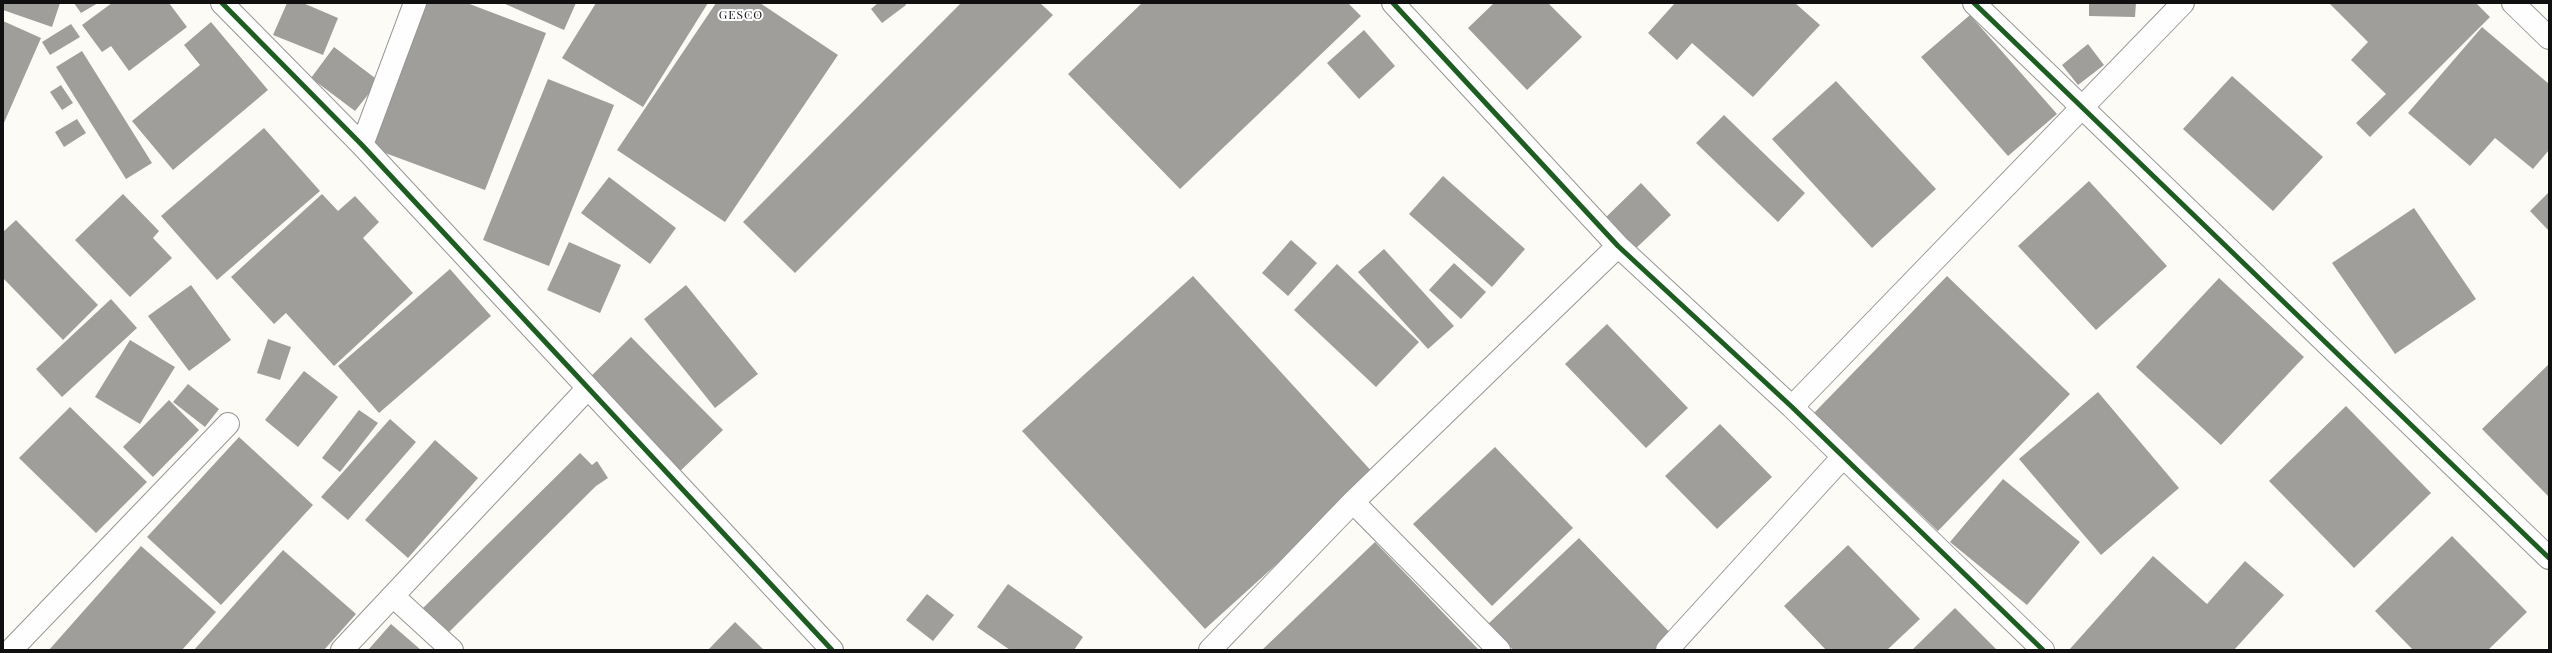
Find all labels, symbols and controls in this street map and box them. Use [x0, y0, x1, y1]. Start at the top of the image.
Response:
district label: GESCO [719, 8, 763, 22]

